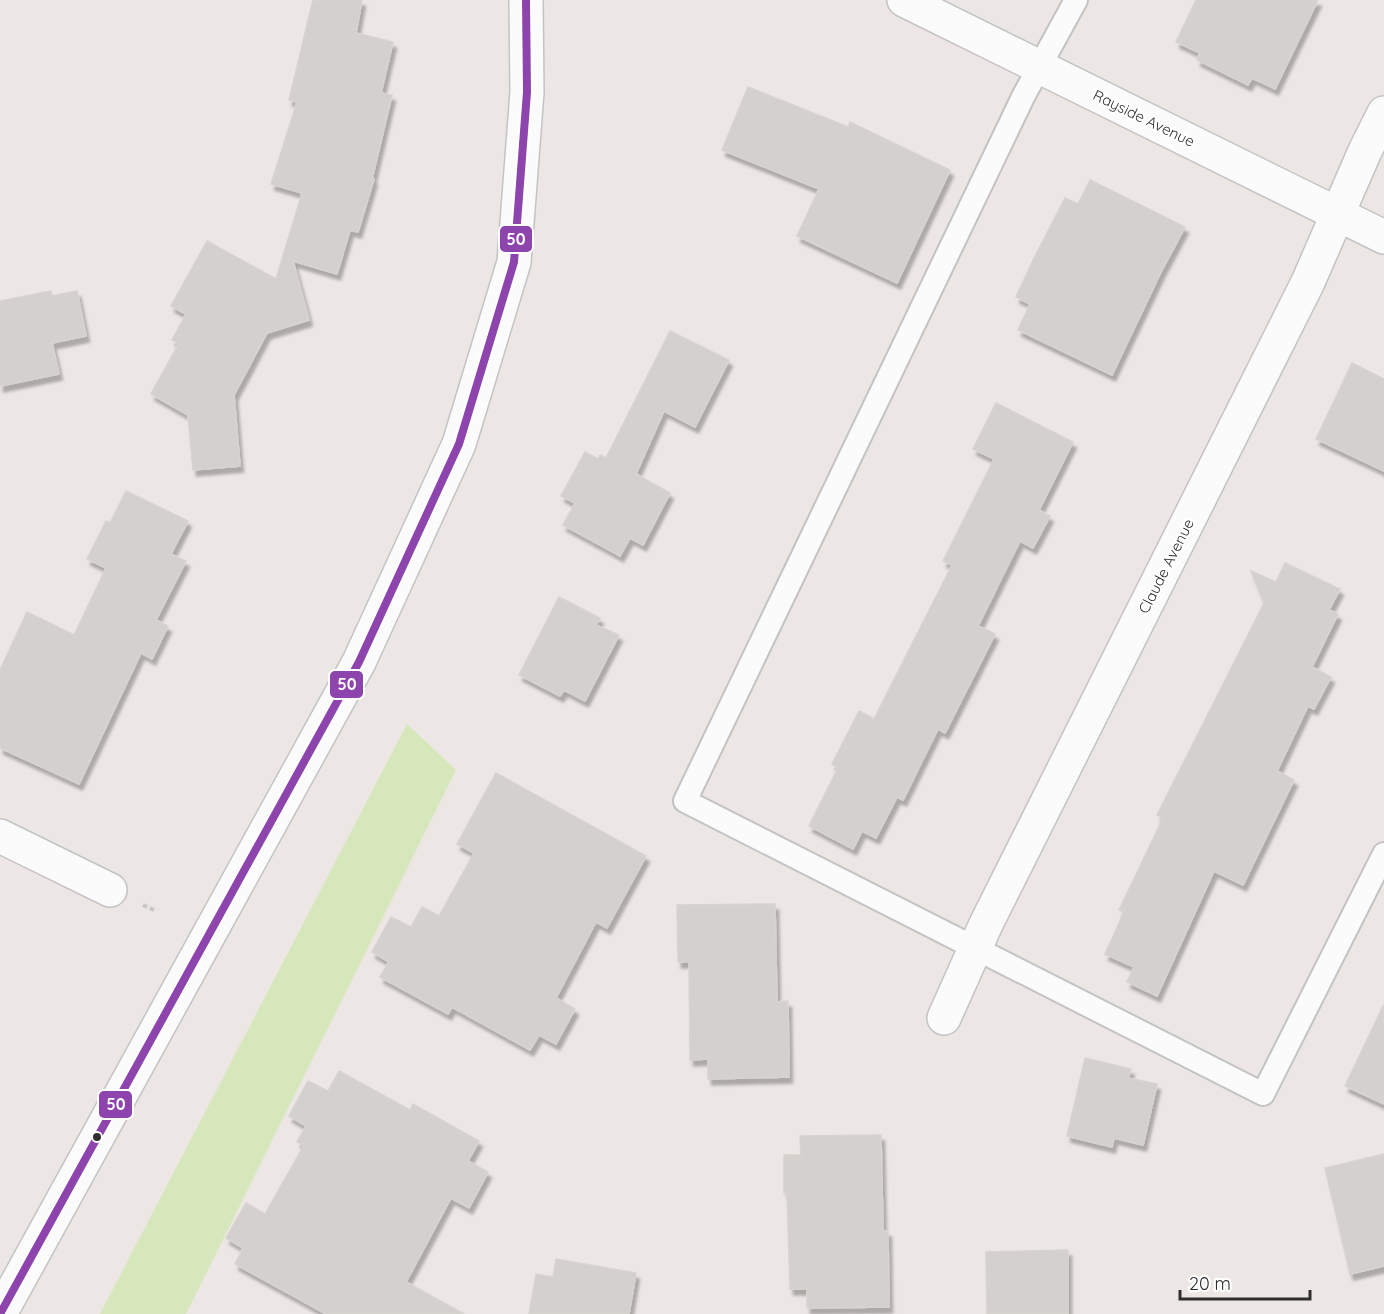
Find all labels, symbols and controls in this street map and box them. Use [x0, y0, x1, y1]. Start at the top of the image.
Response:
street label: Rayside Avenue [1090, 85, 1198, 151]
line badge: 50 [499, 225, 533, 253]
text: 50 [506, 229, 526, 249]
street label: Claude Avenue [1134, 515, 1198, 617]
line badge: 50 [329, 670, 364, 699]
text: 50 [337, 674, 357, 694]
line badge: 50 [98, 1090, 133, 1119]
text: 50 [106, 1094, 126, 1114]
unlabelled marker [91, 1131, 103, 1143]
scale bar [1180, 1263, 1310, 1301]
text: 20 m [1189, 1272, 1231, 1295]

